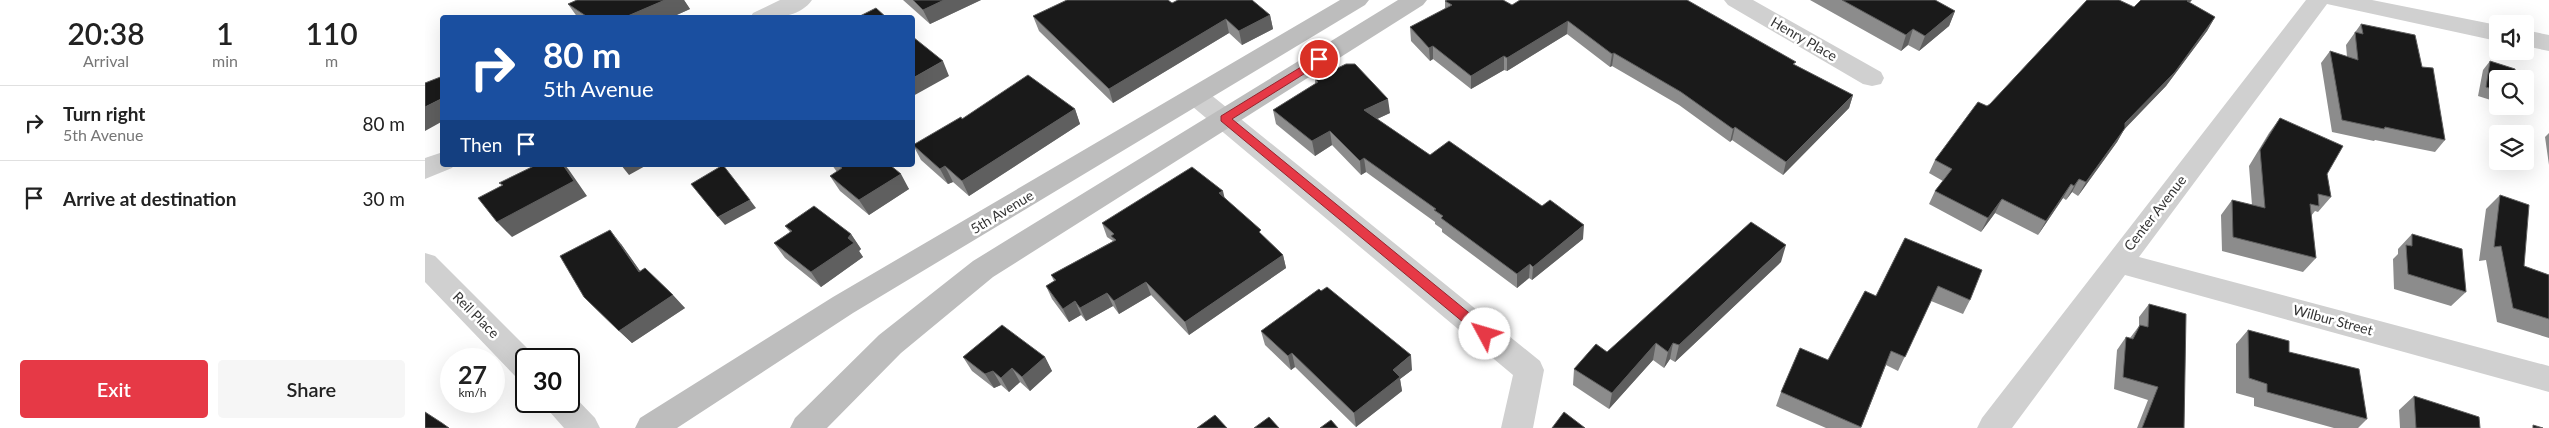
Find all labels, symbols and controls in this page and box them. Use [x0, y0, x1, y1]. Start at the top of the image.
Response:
street label: Henry Place [1768, 13, 1840, 64]
text: 20:38 [67, 15, 145, 51]
text: 1 [216, 15, 234, 51]
text: 110 [305, 15, 358, 51]
map controls [2489, 15, 2534, 170]
button: sound [2489, 15, 2534, 60]
text: 80 m [543, 33, 621, 75]
icon: right [460, 35, 525, 100]
pin [1298, 38, 1340, 80]
icon: arrive [1305, 45, 1333, 73]
text: Arrival [83, 51, 129, 70]
text: min [212, 51, 238, 70]
text: m [325, 51, 338, 70]
button: search [2489, 70, 2534, 115]
text: 5th Avenue [543, 75, 654, 102]
text: Turn right [63, 102, 145, 125]
icon: right [20, 109, 48, 137]
text: 80 m [362, 112, 405, 135]
text: 5th Avenue [63, 125, 143, 144]
button: layers [2489, 125, 2534, 170]
icon: arrive [512, 130, 540, 158]
text: Then [460, 133, 502, 156]
street label: Center Avenue [2120, 172, 2189, 254]
icon: arrive [20, 184, 48, 212]
street label: 5th Avenue [967, 186, 1036, 237]
text: Arrive at destination [63, 187, 236, 210]
text: 30 m [362, 187, 405, 210]
street label: Reil Place [450, 288, 503, 341]
street label: Wilbur Street [2291, 301, 2375, 338]
position arrow [1458, 307, 1510, 359]
speed limit sign: 30 [515, 348, 580, 413]
text: 27 [458, 359, 487, 389]
button: Exit [20, 360, 208, 418]
button: Share [218, 360, 405, 418]
text: km/h [458, 385, 487, 400]

